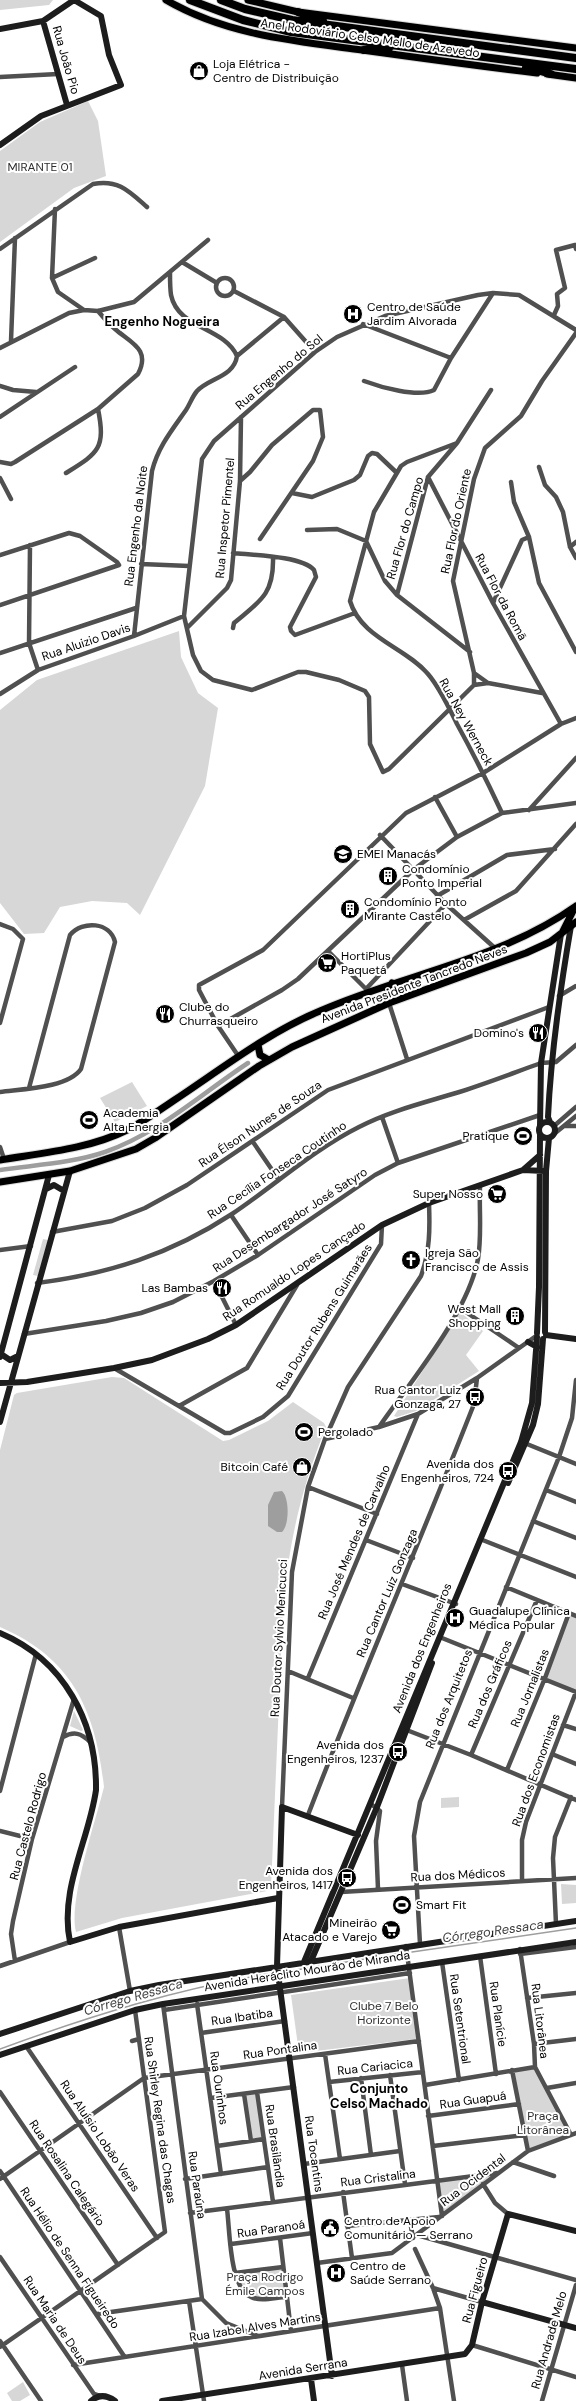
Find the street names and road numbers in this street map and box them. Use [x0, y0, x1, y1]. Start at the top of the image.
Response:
street label: Anel Rodoviário Celso Mello de Azevedo [259, 15, 481, 61]
street label: Rua João Pio [49, 24, 83, 96]
street label: Rua Engenho do Sol [232, 331, 326, 413]
street label: Rua Inspetor Pimentel [212, 457, 238, 579]
street label: Rua Engenho da Noite [121, 464, 151, 587]
street label: Rua Flor do Oriente [437, 467, 475, 575]
street label: Rua Flor do Campo [383, 475, 427, 581]
street label: Rua Flor da Romã [471, 551, 531, 643]
street label: Rua Aluizio Davis [40, 619, 132, 665]
street label: Rua Ney Werneck [435, 676, 497, 768]
street label: Avenida Presidente Tancredo Neves [318, 941, 510, 1027]
street label: Rua Élson Nunes de Souza [195, 1077, 325, 1171]
street label: Rua Cecília Fonseca Coutinho [204, 1117, 350, 1223]
street label: Rua Desembargador José Satyro [210, 1164, 370, 1276]
street label: Rua Romualdo Lopes Cançado [219, 1217, 369, 1325]
street label: Rua Doutor Rubens Guimarães [272, 1241, 376, 1393]
street label: Rua José Mendes de Carvalho [314, 1462, 394, 1622]
street label: Rua Cantor Luiz Gonzaga [353, 1526, 421, 1660]
street label: Rua Doutor Sylvio Menicucci [267, 1559, 291, 1717]
street label: Avenida dos Engenheiros [389, 1581, 455, 1715]
street label: Rua dos Gráficos [464, 1637, 516, 1731]
street label: Rua Jornalistas [507, 1646, 553, 1730]
street label: Rua dos Arquitetos [422, 1647, 476, 1751]
street label: Rua dos Economistas [508, 1711, 564, 1829]
street label: Rua Castelo Rodrigo [6, 1770, 50, 1882]
street label: Rua dos Médicos [410, 1865, 506, 1885]
street label: Avenida Heráclito Mourão de Miranda [203, 1947, 411, 1995]
street label: Rua Setentrional [446, 1973, 474, 2065]
street label: Rua Planície [485, 1980, 511, 2048]
street label: Rua Litorânea [527, 1982, 553, 2060]
street label: Rua Ibatiba [210, 2005, 274, 2029]
street label: Rua Shirley Regina das Chagas [140, 2036, 180, 2204]
street label: Rua Pontalina [242, 2037, 318, 2063]
street label: Rua Ourinhos [206, 2050, 232, 2126]
street label: Rua Cariacica [336, 2055, 414, 2079]
street label: Rua Aluísio Lobão Veras [57, 2077, 143, 2195]
street label: Rua Guapuá [439, 2087, 507, 2113]
street label: Rua Brasilândia [261, 2103, 289, 2189]
street label: Rua Tocantins [301, 2115, 327, 2193]
street label: Rua Rosalina Calegário [26, 2117, 108, 2229]
street label: Rua Paraúna [184, 2150, 210, 2220]
street label: Rua Ocidental [437, 2150, 509, 2210]
street label: Rua Cristalina [339, 2165, 417, 2191]
street label: Rua Hélio de Senna Figueiredo [17, 2184, 123, 2332]
street label: Rua Paranoá [236, 2216, 306, 2242]
street label: Rua Figueiro [459, 2255, 491, 2325]
street label: Rua Maria de Deus [20, 2273, 90, 2367]
street label: Rua Andrade Melo [527, 2289, 571, 2391]
street label: Rua Izabel Alves Martins [188, 2309, 322, 2345]
street label: Avenida Serrana [257, 2354, 349, 2384]

